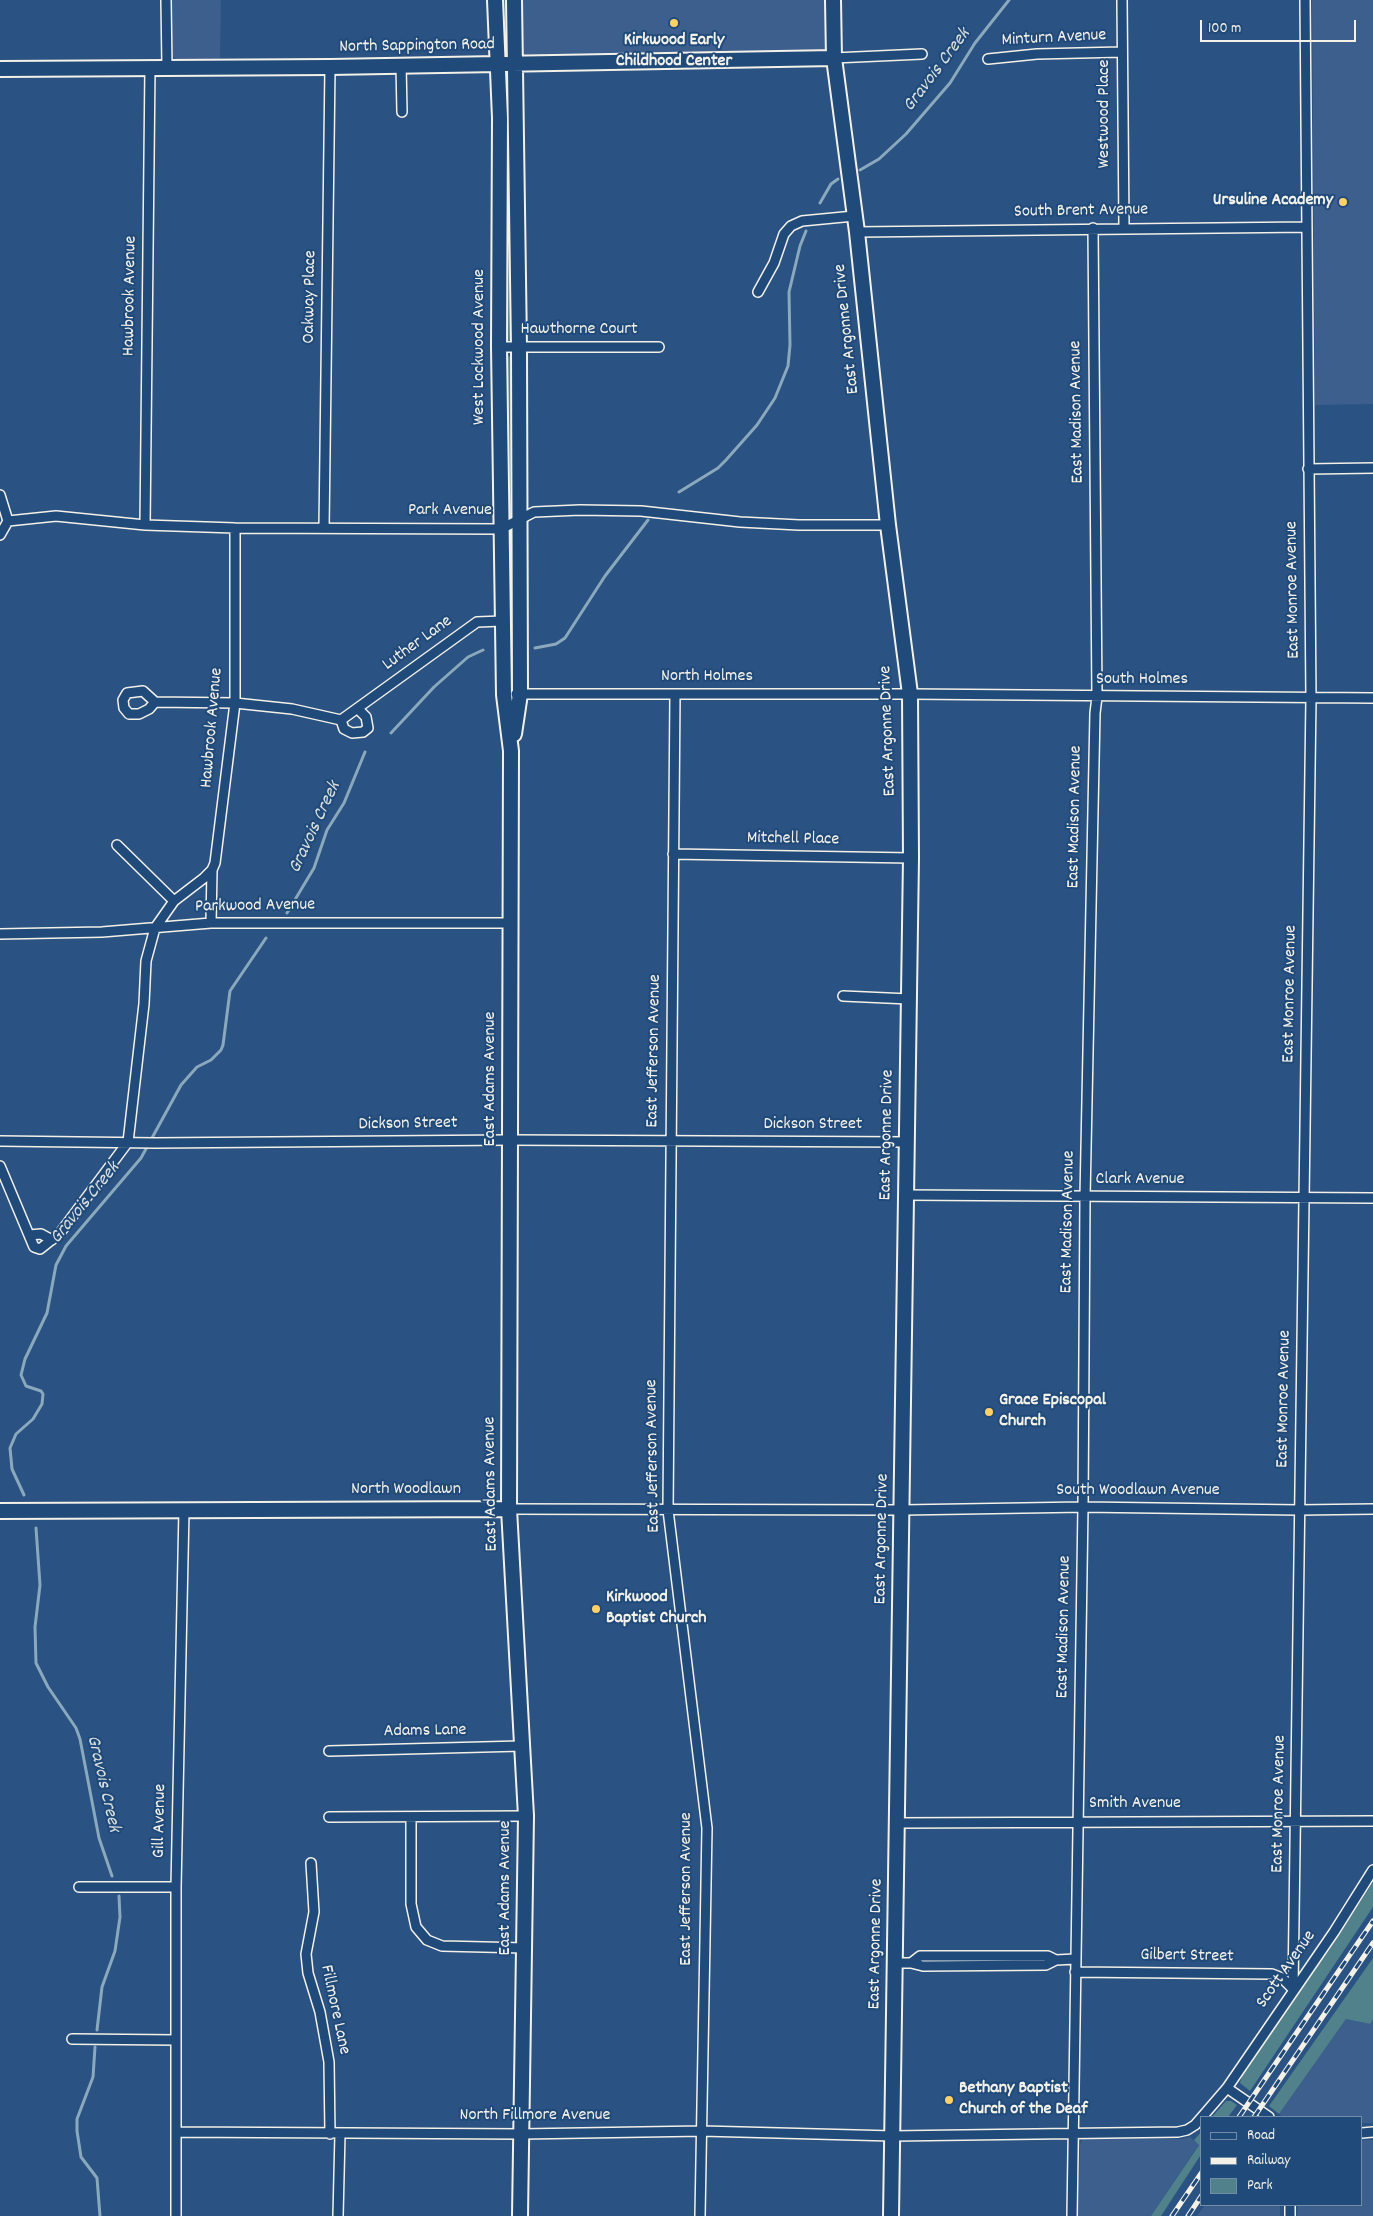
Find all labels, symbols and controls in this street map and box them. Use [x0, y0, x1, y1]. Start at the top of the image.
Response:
scale bar [1203, 10, 1359, 42]
marker: Kirkwood Early Childhood Center [668, 17, 680, 29]
text: 100 m [1208, 18, 1241, 40]
water label: Gravois Creek [899, 25, 977, 117]
street label: Minturn Avenue [1001, 25, 1107, 53]
place label: Kirkwood Early Childhood Center [616, 31, 732, 74]
street label: North Sappington Road [339, 35, 495, 59]
street label: Westwood Place [1095, 60, 1117, 168]
place label: Ursuline Academy [1213, 191, 1333, 213]
marker: Ursuline Academy [1337, 196, 1349, 208]
street label: South Brent Avenue [1014, 200, 1148, 224]
street label: Hawbrook Avenue [119, 236, 143, 356]
street label: Oakway Place [299, 250, 323, 344]
street label: East Argonne Drive [830, 263, 866, 395]
street label: West Lockwood Avenue [470, 269, 492, 425]
street label: Hawthorne Court [520, 320, 638, 342]
street label: East Madison Avenue [1066, 340, 1090, 484]
street label: Park Avenue [408, 501, 492, 523]
street label: East Monroe Avenue [1282, 521, 1306, 659]
street label: Luther Lane [379, 612, 457, 676]
street label: East Argonne Drive [876, 665, 902, 797]
street label: Hawbrook Avenue [197, 667, 229, 789]
street label: North Holmes [661, 667, 753, 689]
street label: South Holmes [1096, 670, 1188, 692]
street label: East Madison Avenue [1064, 745, 1088, 889]
water label: Gravois Creek [285, 778, 347, 878]
street label: Mitchell Place [747, 828, 839, 852]
street label: Parkwood Avenue [195, 895, 315, 919]
street label: East Monroe Avenue [1279, 925, 1303, 1063]
street label: East Jefferson Avenue [643, 974, 667, 1128]
street label: East Adams Avenue [481, 1012, 503, 1146]
street label: East Argonne Drive [876, 1069, 900, 1201]
street label: Dickson Street [358, 1113, 458, 1137]
street label: Dickson Street [764, 1115, 862, 1137]
street label: East Madison Avenue [1057, 1150, 1081, 1294]
water label: Gravois Creek [46, 1158, 126, 1250]
street label: Clark Avenue [1095, 1170, 1185, 1192]
street label: East Monroe Avenue [1273, 1330, 1297, 1468]
street label: East Jefferson Avenue [642, 1379, 666, 1533]
place label: Grace Episcopal Church [999, 1391, 1106, 1434]
marker: Grace Episcopal Church [983, 1406, 995, 1418]
street label: East Adams Avenue [480, 1416, 504, 1552]
street label: East Argonne Drive [871, 1473, 895, 1605]
street label: North Woodlawn [351, 1480, 461, 1502]
street label: South Woodlawn Avenue [1056, 1481, 1220, 1503]
street label: East Madison Avenue [1053, 1555, 1077, 1699]
place label: Kirkwood Baptist Church [606, 1588, 707, 1630]
marker: Kirkwood Baptist Church [590, 1603, 602, 1615]
street label: Adams Lane [383, 1720, 467, 1744]
water label: Gravois Creek [80, 1733, 124, 1835]
street label: East Monroe Avenue [1268, 1735, 1292, 1873]
street label: Gill Avenue [150, 1784, 172, 1858]
street label: Smith Avenue [1089, 1794, 1181, 1816]
street label: East Jefferson Avenue [677, 1812, 699, 1966]
street label: East Adams Avenue [496, 1821, 518, 1955]
street label: East Argonne Drive [865, 1878, 889, 2010]
street label: Scott Avenue [1252, 1927, 1322, 2013]
street label: Gilbert Street [1140, 1945, 1234, 1969]
street label: Fillmore Lane [314, 1963, 354, 2057]
place label: Bethany Baptist Church of the Deaf [959, 2079, 1088, 2122]
marker: Bethany Baptist Church of the Deaf [943, 2094, 955, 2106]
street label: North Fillmore Avenue [460, 2106, 610, 2128]
legend [1200, 2116, 1363, 2206]
text: Road [1247, 2125, 1275, 2147]
text: Railway [1247, 2150, 1290, 2172]
text: Park [1247, 2175, 1273, 2197]

